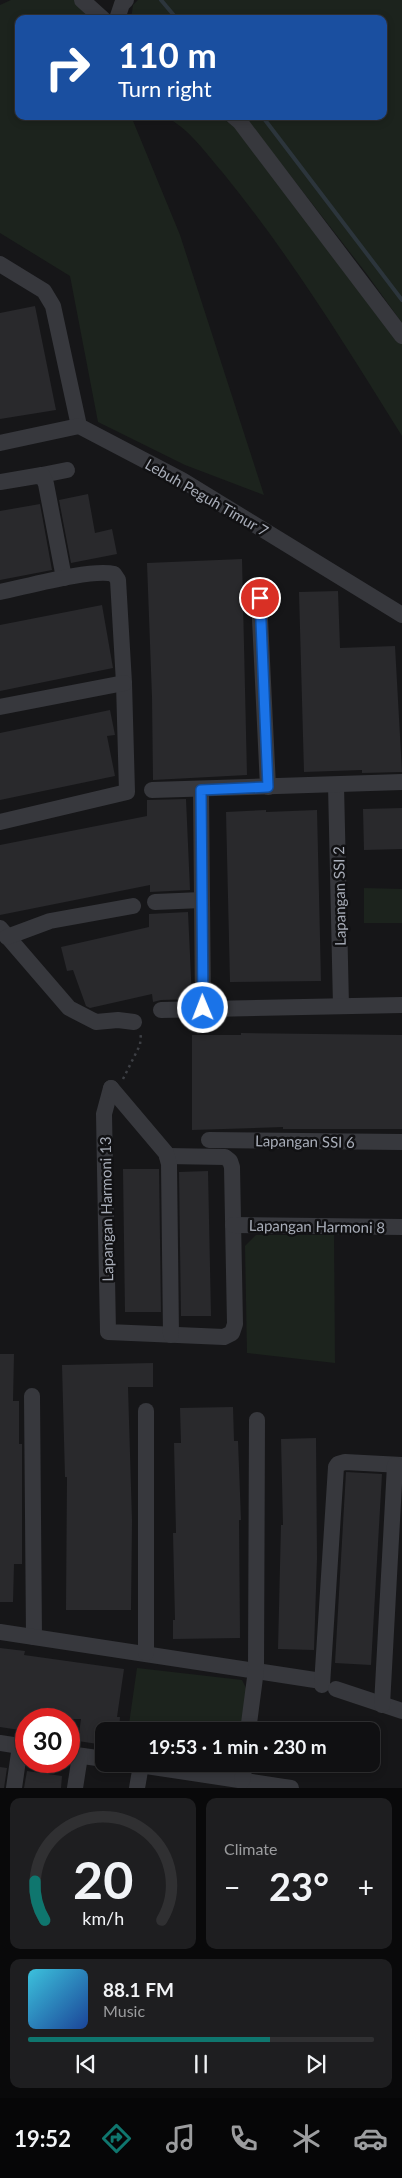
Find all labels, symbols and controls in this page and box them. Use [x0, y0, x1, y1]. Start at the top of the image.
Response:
text: 110 m [118, 33, 217, 75]
icon: right [35, 35, 100, 100]
text: Turn right [118, 75, 212, 102]
street label: Lebuh Peguh Timur 7 [142, 454, 272, 540]
pin [239, 577, 281, 619]
icon: arrive [246, 584, 274, 612]
street label: Lapangan SSI 2 [329, 846, 349, 946]
position arrow [176, 981, 228, 1033]
street label: Lapangan SSI 6 [255, 1131, 355, 1151]
street label: Lapangan Harmoni 13 [96, 1136, 116, 1282]
street label: Lapangan Harmoni 8 [249, 1216, 385, 1236]
speed limit sign: 30 [15, 1708, 80, 1773]
text: 19:53 · 1 min · 230 m [148, 1735, 327, 1758]
text: Climate [224, 1839, 277, 1858]
text: 20 [73, 1848, 133, 1910]
text: 23° [269, 1863, 329, 1909]
text: − [224, 1870, 240, 1904]
text: + [358, 1870, 374, 1904]
text: km/h [82, 1907, 124, 1929]
text: 88.1 FM [103, 1978, 174, 2001]
text: Music [103, 2001, 145, 2020]
icon: previous [72, 2050, 100, 2078]
icon: pause [187, 2050, 215, 2078]
icon: next [302, 2050, 330, 2078]
icon: directions [99, 2121, 134, 2156]
icon: music [163, 2121, 198, 2156]
icon: phone [226, 2121, 261, 2156]
icon: climate [289, 2121, 324, 2156]
icon: car [353, 2121, 388, 2156]
text: 19:52 [14, 2125, 71, 2152]

